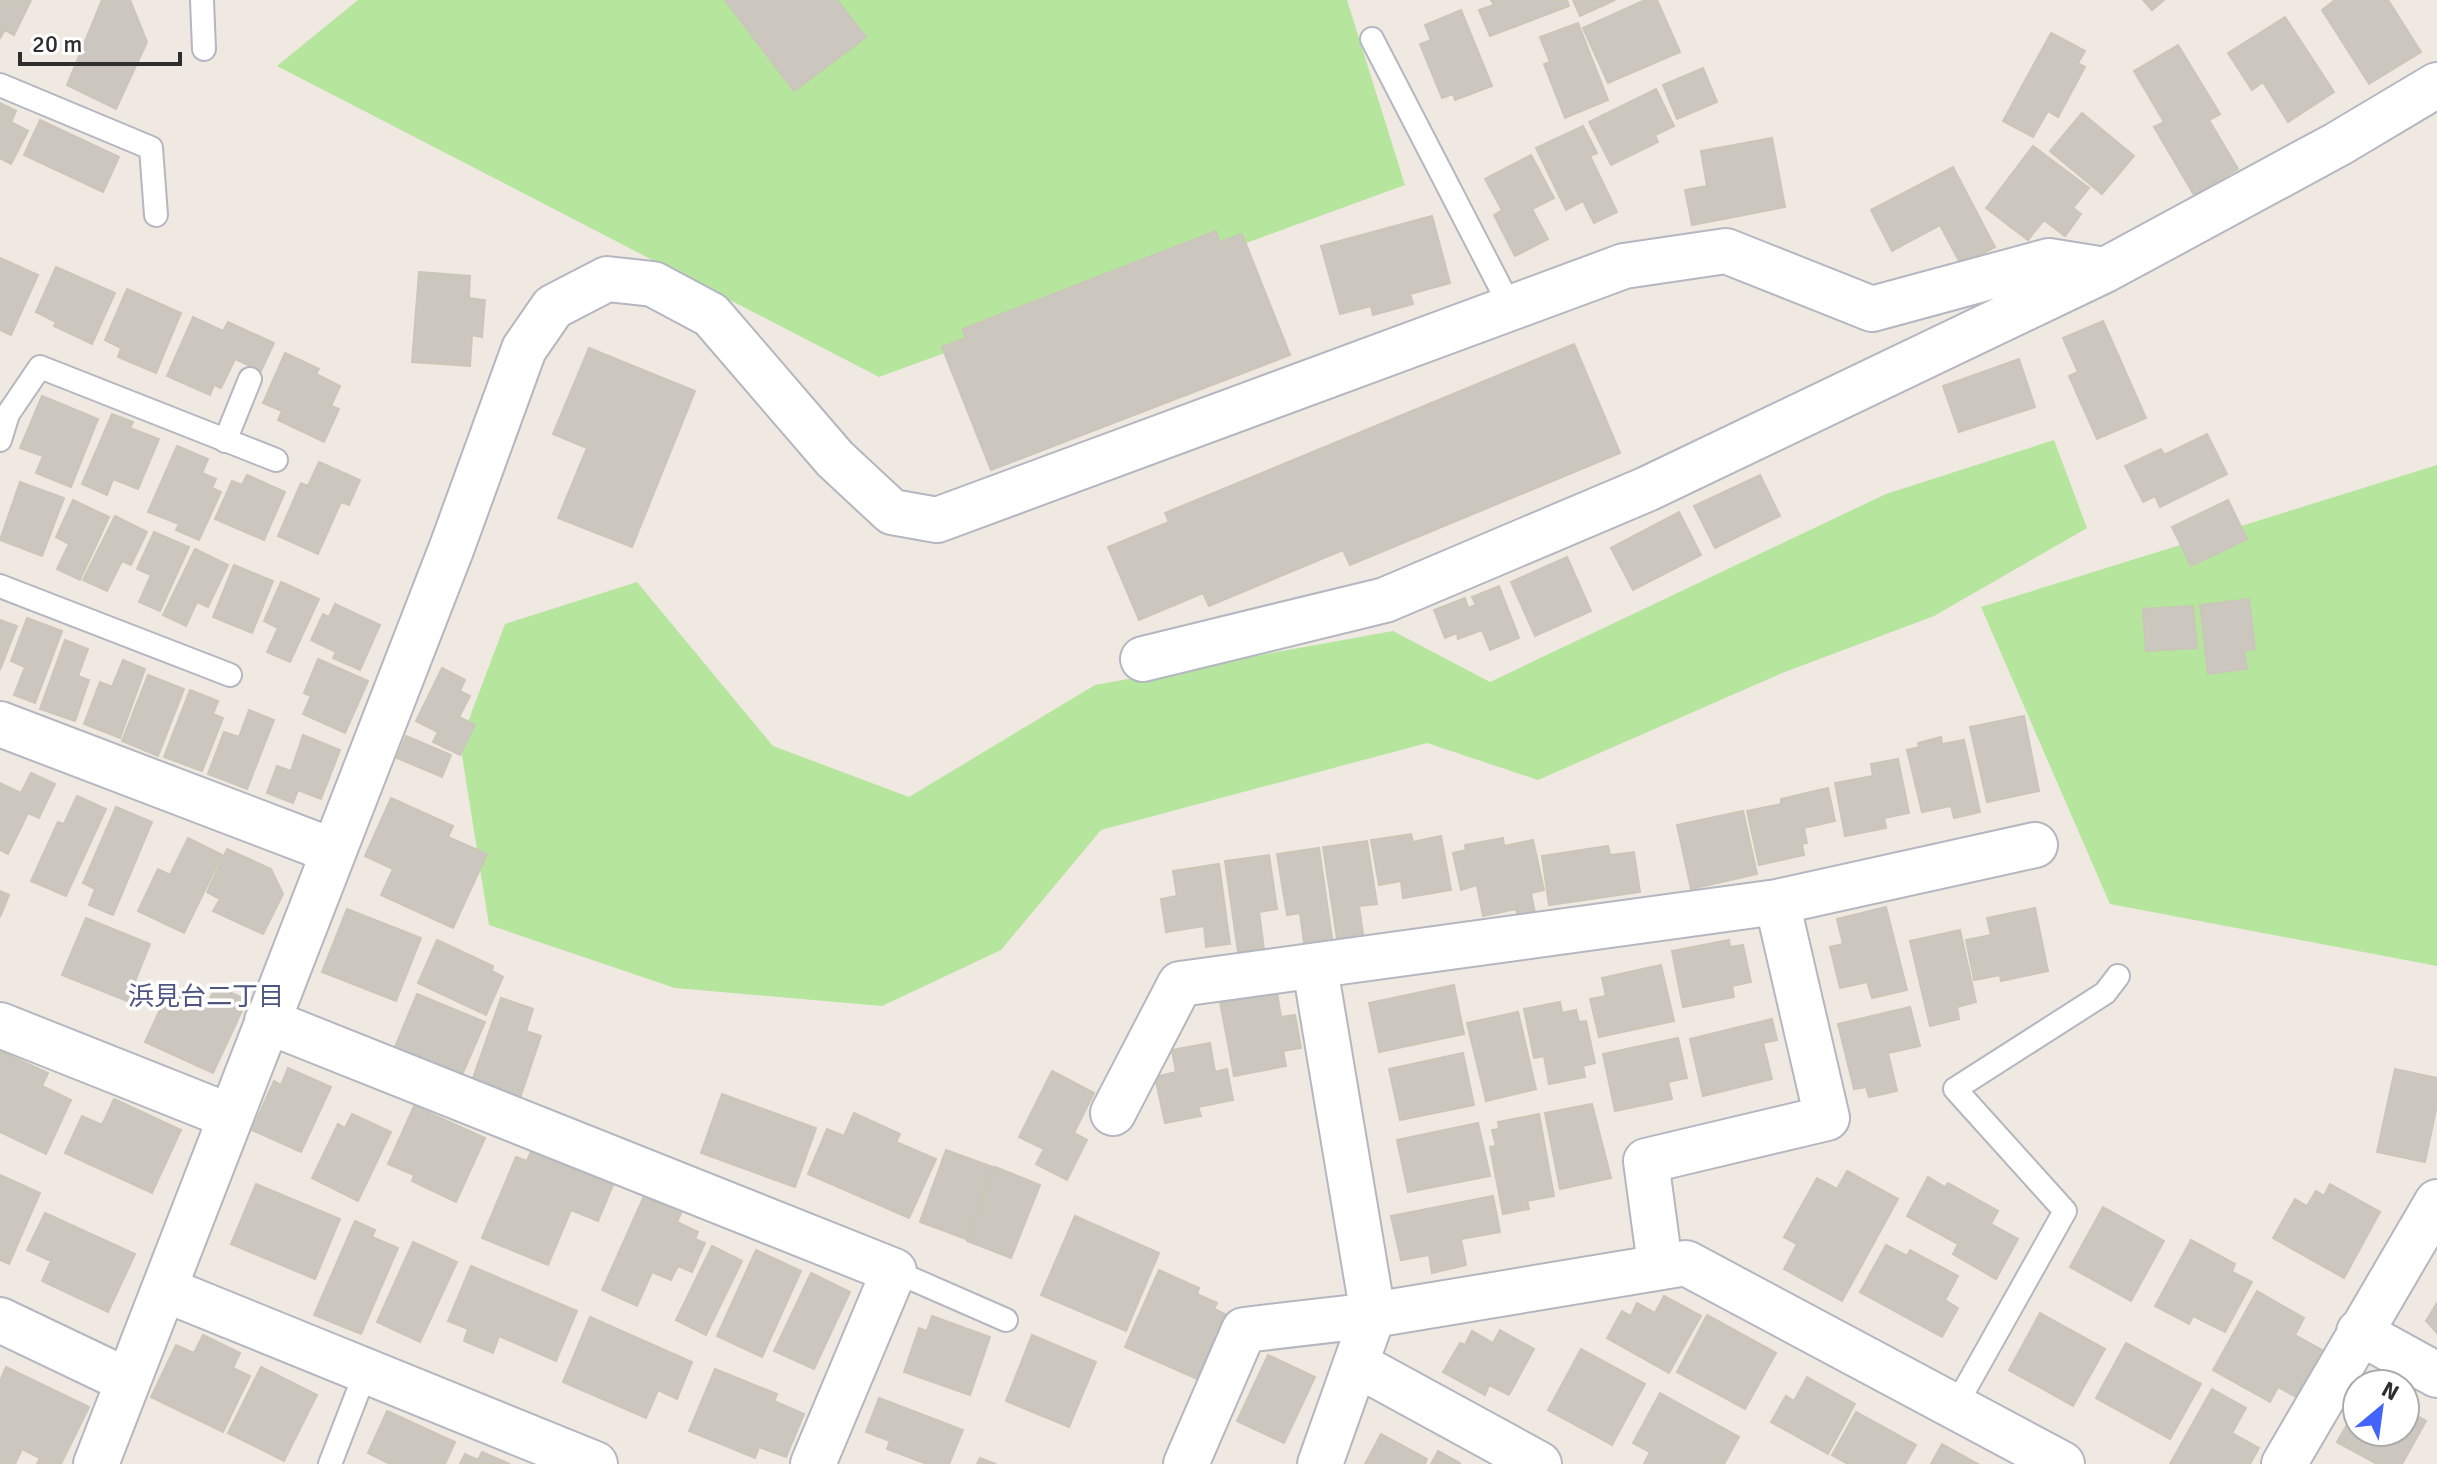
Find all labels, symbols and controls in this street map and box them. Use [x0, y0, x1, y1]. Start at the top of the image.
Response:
scale bar [20, 16, 180, 66]
text: 20 m [32, 29, 82, 59]
district label: 浜見台二丁目 [128, 981, 284, 1013]
north arrow [2341, 1368, 2421, 1448]
text: N [2377, 1375, 2404, 1406]

